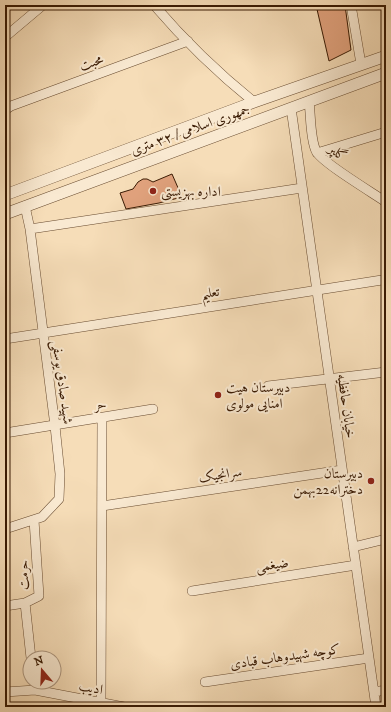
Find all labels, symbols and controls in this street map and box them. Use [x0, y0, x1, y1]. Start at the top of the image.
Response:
street label: محبت [77, 50, 106, 76]
street label: جمهوری اسلامی / ۳۲ متری [128, 100, 252, 160]
street label: گلپر [323, 139, 350, 166]
place label: اداره بهزیستی [161, 183, 221, 201]
marker: اداره بهزیستی [148, 186, 158, 196]
street label: تعلیم [200, 283, 222, 307]
street label: شهید صادق یوسفی [46, 339, 77, 425]
street label: خیابان حافظیه [333, 373, 359, 440]
place label: دبیرستان هیت امنایی مولوی [226, 379, 290, 413]
marker: دبیرستان هیت امنایی مولوی [213, 390, 223, 400]
street label: حر [91, 395, 108, 415]
street label: سرانجیک [197, 463, 243, 487]
place label: دبیرستان دخترانه22بهمن [293, 465, 363, 499]
marker: دبیرستان دخترانه22بهمن [366, 476, 376, 486]
street label: ضیغمی [254, 554, 290, 576]
street label: حرمت [15, 560, 33, 590]
street label: کوچه شهیدوهاب قبادی [229, 640, 341, 674]
north arrow [22, 650, 62, 690]
text: N [33, 653, 46, 670]
street label: ادیب [77, 677, 104, 699]

